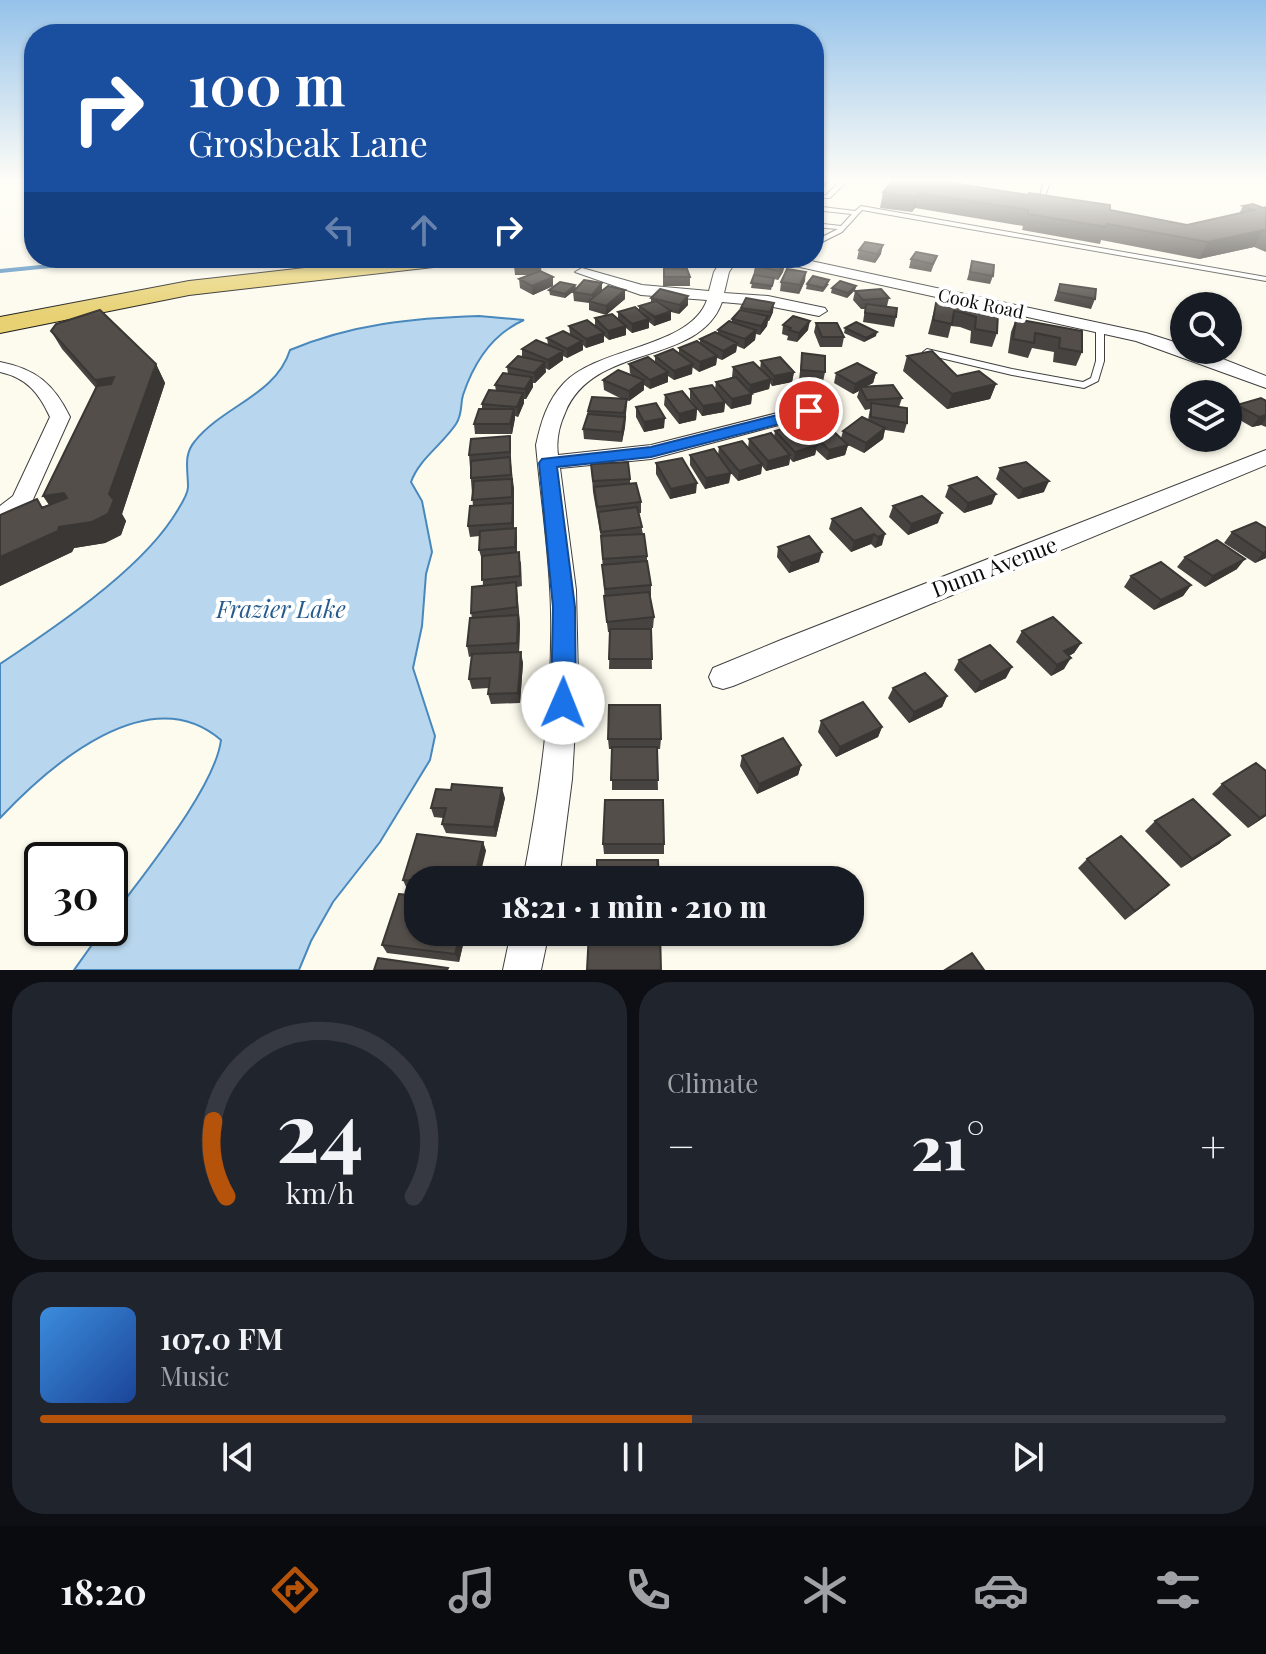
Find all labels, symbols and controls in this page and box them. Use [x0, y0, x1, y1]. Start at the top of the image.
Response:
text: 100 m [188, 46, 345, 121]
icon: right [56, 56, 160, 160]
text: Grosbeak Lane [188, 118, 428, 166]
icon: left [318, 208, 362, 252]
icon: ahead [402, 208, 446, 252]
icon: right [486, 208, 530, 252]
street label: Cook Road [936, 282, 1027, 324]
map controls [1170, 292, 1242, 452]
button: search [1170, 292, 1242, 364]
pin [775, 377, 843, 445]
button: layers [1170, 380, 1242, 452]
icon: arrive [787, 389, 831, 433]
street label: Dunn Avenue [927, 528, 1061, 604]
water label: Frazier Lake [215, 592, 346, 624]
position arrow [521, 661, 605, 745]
speed limit sign: 30 [24, 842, 128, 946]
text: 18:21 · 1 min · 210 m [501, 886, 767, 926]
text: Climate [667, 1065, 758, 1100]
text: 24 [276, 1073, 363, 1184]
text: 21° [911, 1105, 985, 1185]
text: − [667, 1115, 695, 1174]
text: + [1200, 1115, 1226, 1174]
text: km/h [285, 1173, 354, 1211]
text: 107.0 FM [160, 1318, 283, 1358]
text: Music [160, 1358, 229, 1393]
icon: previous [216, 1435, 260, 1479]
icon: pause [611, 1435, 655, 1479]
icon: next [1006, 1435, 1050, 1479]
icon: directions [267, 1562, 323, 1618]
icon: music [444, 1562, 500, 1618]
icon: phone [620, 1562, 676, 1618]
icon: climate [797, 1562, 853, 1618]
icon: car [973, 1562, 1029, 1618]
icon: filters [1150, 1562, 1206, 1618]
text: 18:20 [60, 1566, 147, 1614]

